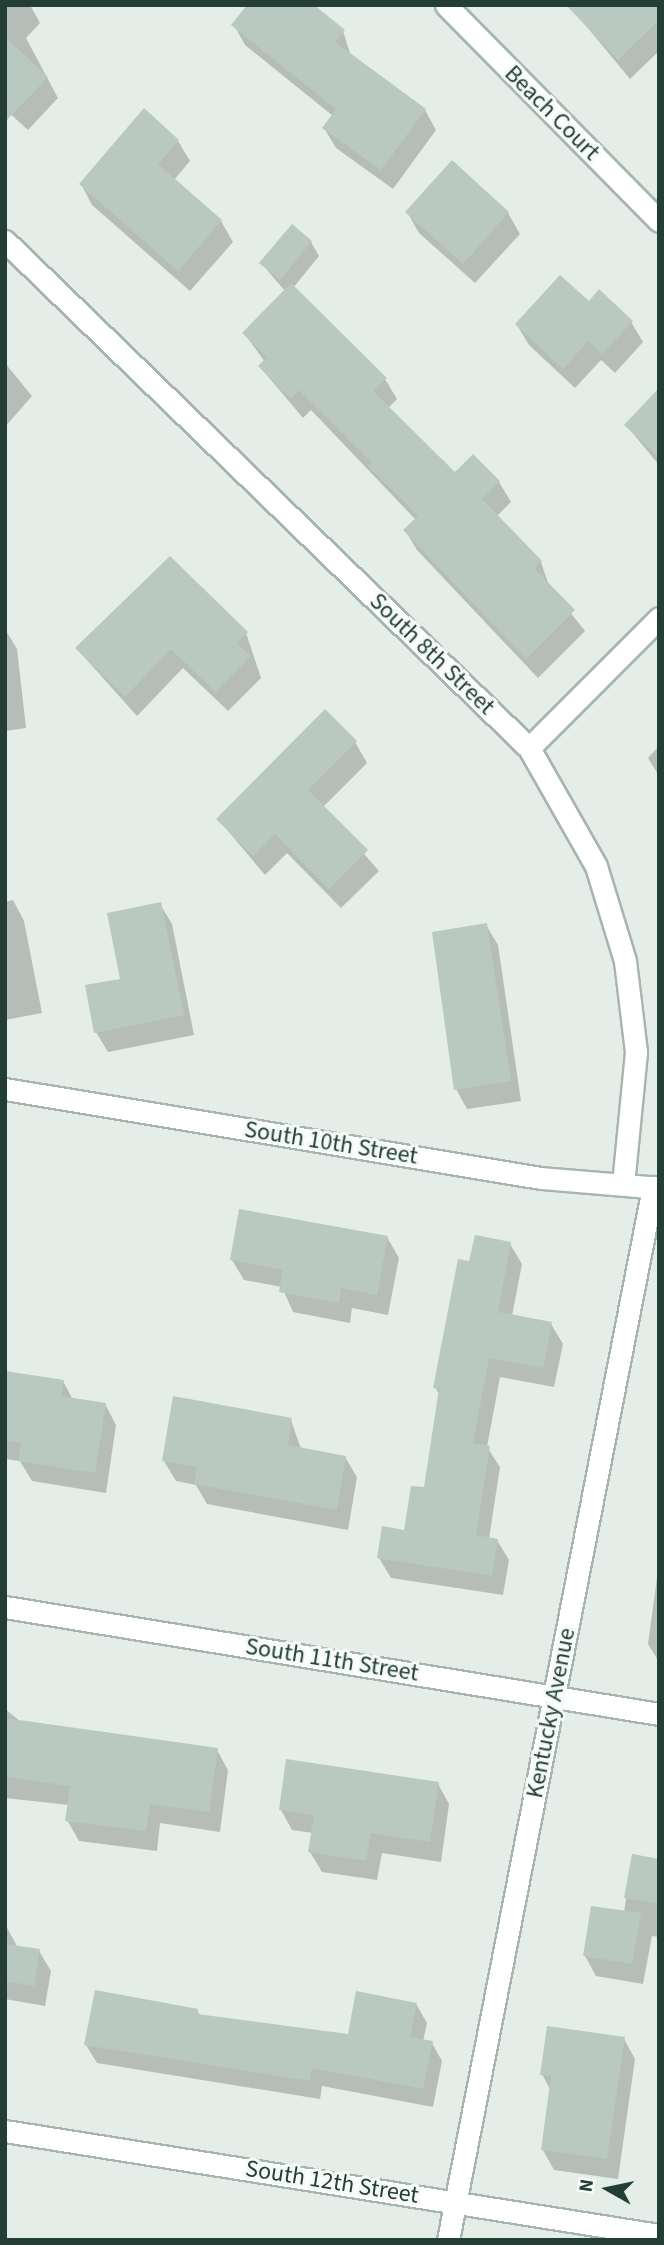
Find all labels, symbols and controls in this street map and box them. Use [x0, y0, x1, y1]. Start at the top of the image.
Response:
street label: Beach Court [498, 59, 606, 167]
street label: South 8th Street [363, 587, 501, 721]
street label: South 10th Street [242, 1115, 420, 1171]
street label: Kentucky Avenue [520, 1625, 582, 1801]
street label: South 11th Street [243, 1632, 421, 1688]
street label: South 12th Street [243, 2154, 421, 2210]
north arrow [573, 2154, 643, 2224]
text: N [572, 2177, 601, 2194]

